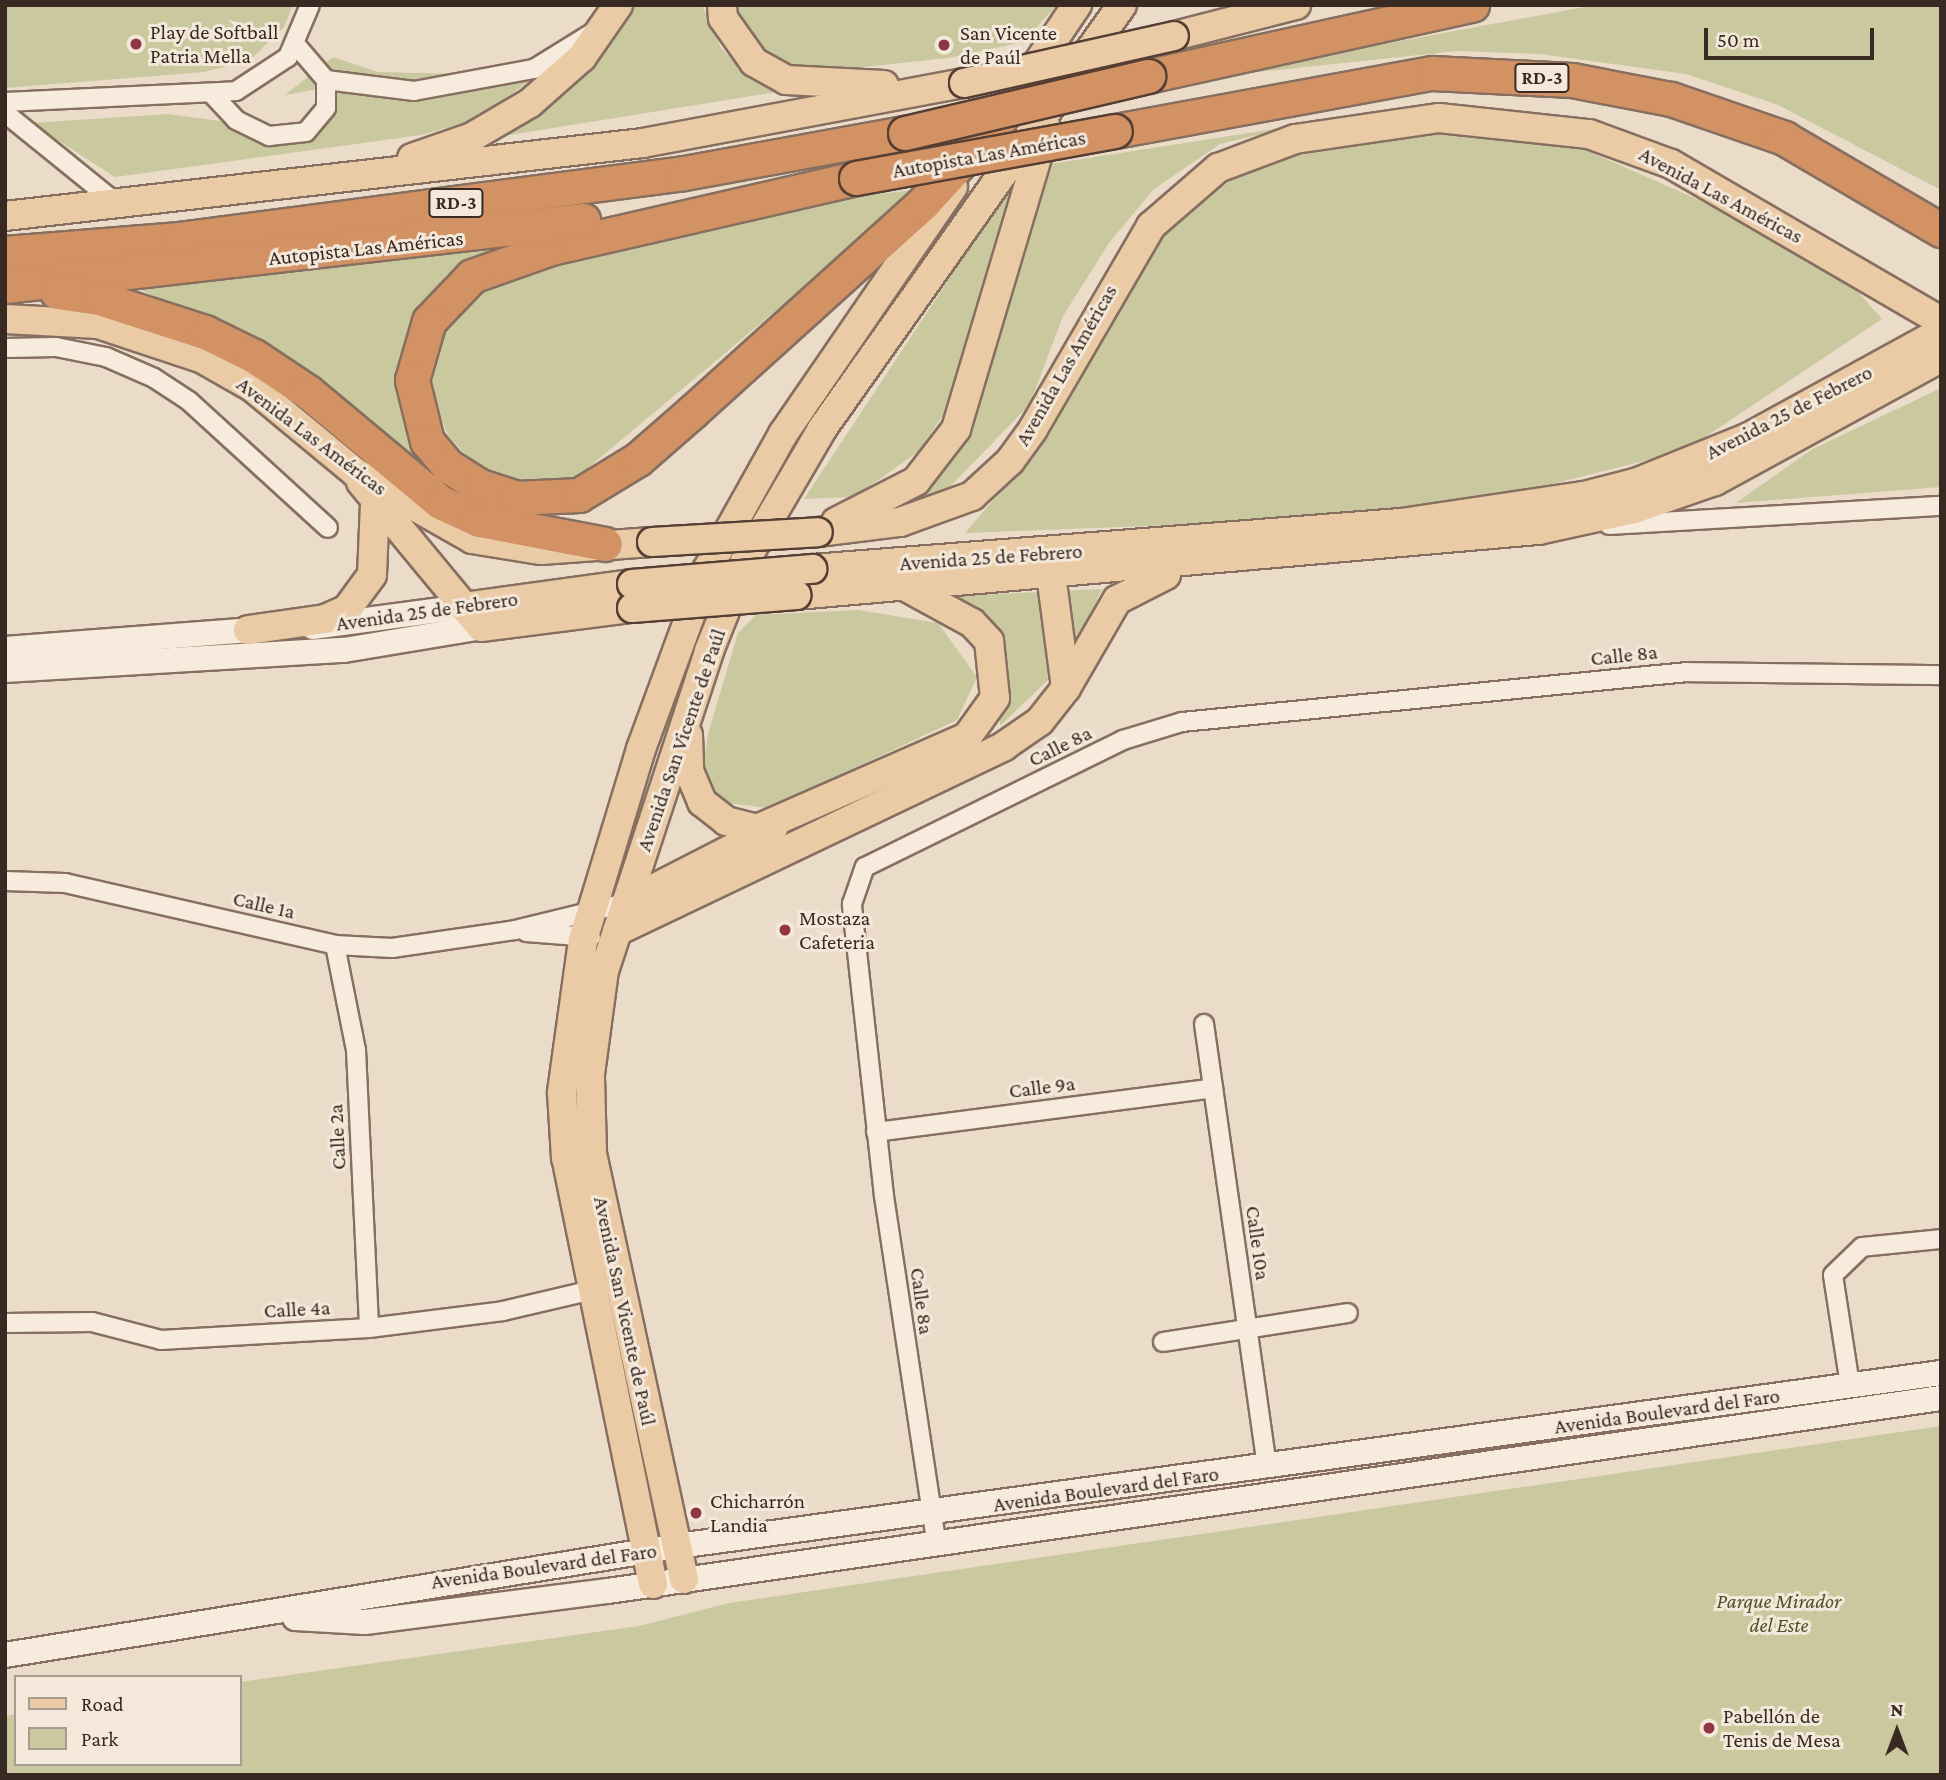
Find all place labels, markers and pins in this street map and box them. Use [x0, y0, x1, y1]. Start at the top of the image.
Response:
place label: Play de Softball Patria Mella [150, 19, 278, 69]
place label: San Vicente de Paúl [960, 20, 1057, 70]
marker: San Vicente de Paúl [934, 35, 954, 55]
marker: Play de Softball Patria Mella [128, 36, 144, 52]
place label: Mostaza Cafeteria [799, 905, 875, 955]
marker: Mostaza Cafeteria [777, 922, 793, 938]
place label: Chicharrón Landia [710, 1488, 805, 1538]
marker: Chicharrón Landia [688, 1505, 704, 1521]
place label: Pabellón de Tenis de Mesa [1723, 1703, 1841, 1753]
marker: Pabellón de Tenis de Mesa [1701, 1720, 1717, 1736]

